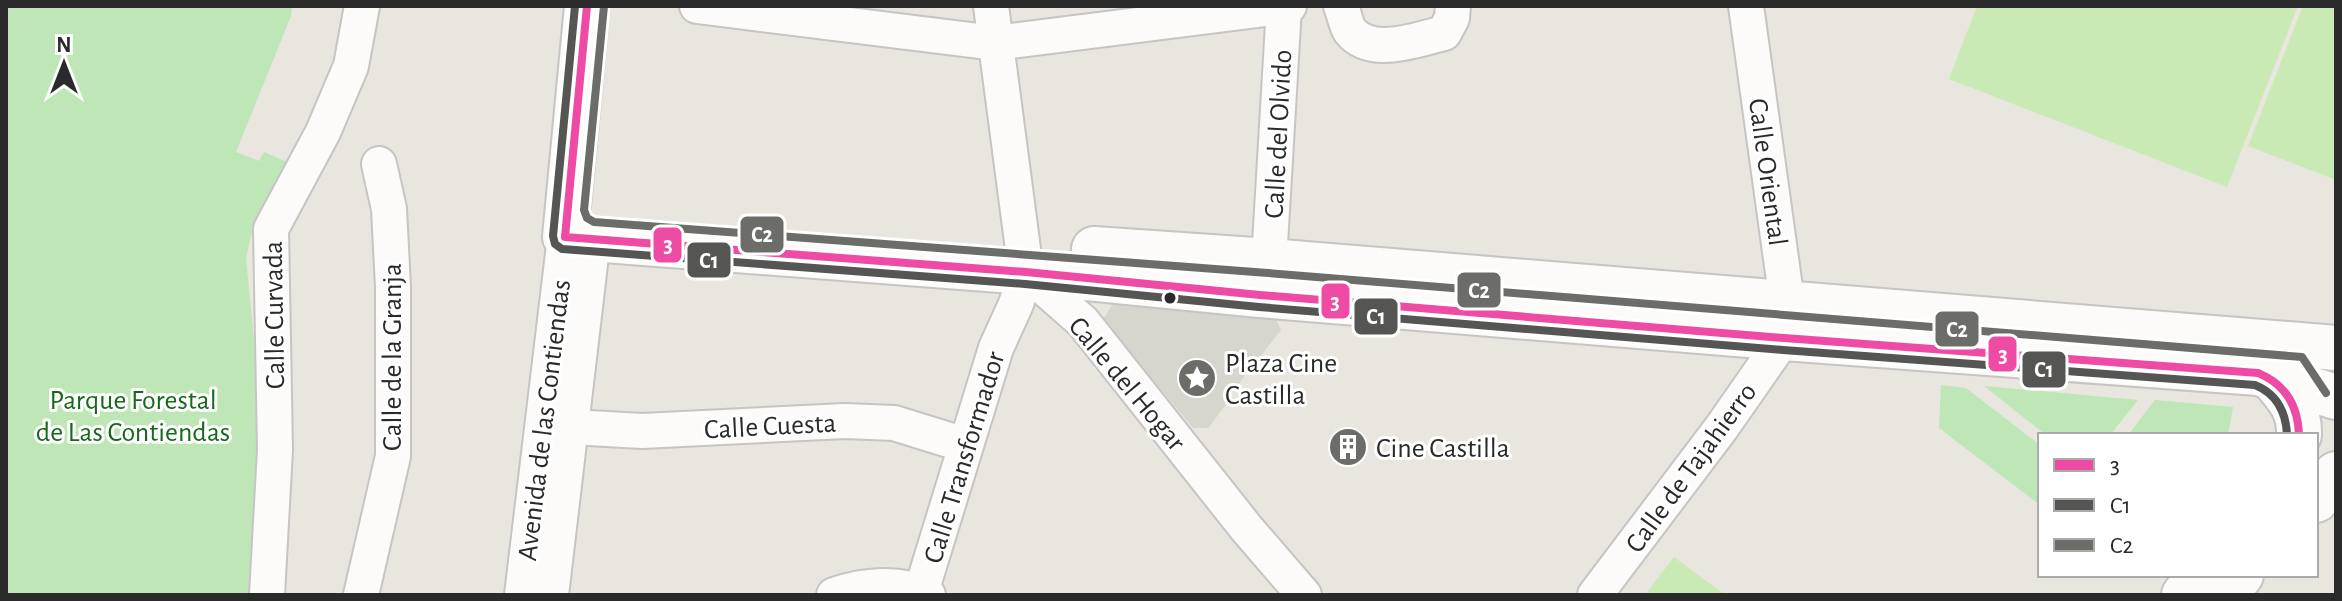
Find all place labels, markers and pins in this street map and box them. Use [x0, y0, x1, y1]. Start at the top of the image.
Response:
unlabelled marker [1162, 290, 1178, 306]
place label: Plaza Cine Castilla [1225, 350, 1337, 410]
place icon: Plaza Cine Castilla [1176, 357, 1218, 399]
building icon: Cine Castilla [1327, 426, 1369, 468]
place label: Cine Castilla [1376, 435, 1510, 463]

